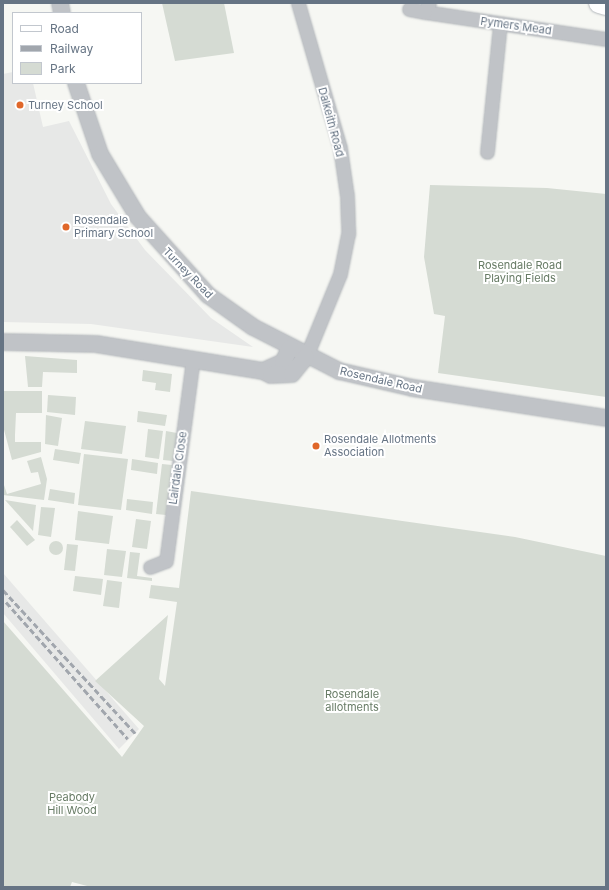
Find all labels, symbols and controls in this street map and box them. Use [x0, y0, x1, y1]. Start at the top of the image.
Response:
legend [12, 12, 142, 84]
street label: Pymers Mead [480, 14, 552, 38]
text: Road [50, 21, 79, 36]
text: Railway [50, 41, 93, 56]
text: Park [50, 61, 76, 76]
street label: Dalkeith Road [315, 86, 347, 158]
place label: Turney School [28, 98, 103, 112]
marker: Turney School [15, 100, 25, 110]
place label: Rosendale Primary School [74, 214, 153, 240]
marker: Rosendale Primary School [61, 222, 71, 232]
street label: Turney Road [160, 245, 216, 301]
park label: Rosendale Road Playing Fields [478, 259, 562, 285]
street label: Rosendale Road [339, 364, 423, 396]
street label: Lairdale Close [166, 431, 190, 505]
place label: Rosendale Allotments Association [324, 433, 436, 459]
marker: Rosendale Allotments Association [311, 441, 321, 451]
park label: Rosendale allotments [325, 688, 379, 714]
park label: Peabody Hill Wood [47, 791, 97, 817]

